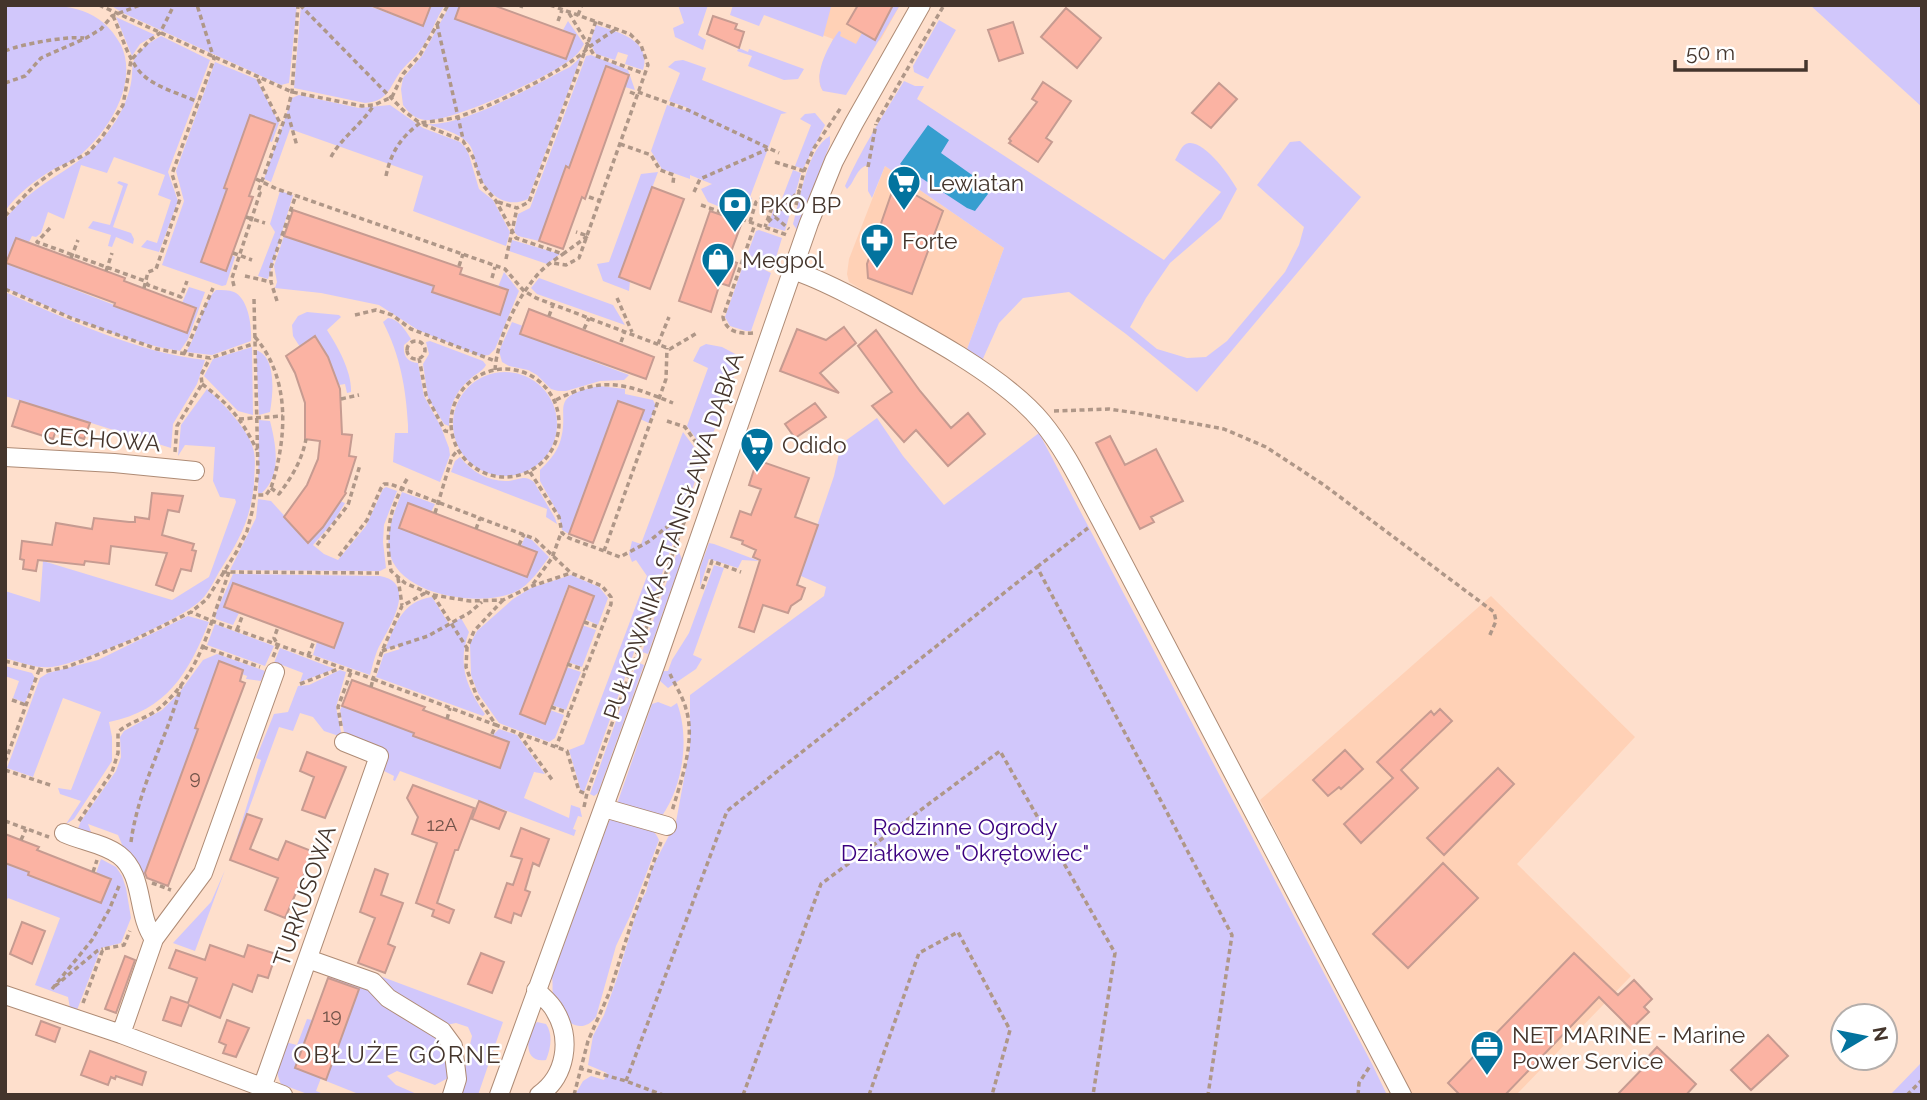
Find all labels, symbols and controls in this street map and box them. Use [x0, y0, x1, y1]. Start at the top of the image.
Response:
scale bar [1675, 28, 1806, 72]
text: 50 m [1686, 40, 1735, 65]
supermarket icon: Lewiatan [885, 163, 923, 212]
place label: Lewiatan [928, 169, 1024, 196]
bank icon: PKO BP [716, 185, 754, 234]
place label: PKO BP [760, 191, 841, 218]
pharmacy icon: Forte [858, 221, 896, 270]
place label: Forte [902, 227, 958, 254]
shop icon: Megpol [699, 240, 737, 289]
place label: Megpol [742, 246, 825, 273]
street label: PUŁKOWNIKA STANISŁAWA DĄBKA [597, 349, 749, 723]
street label: CECHOWA [43, 421, 162, 457]
supermarket icon: Odido [738, 425, 776, 474]
place label: Odido [782, 431, 847, 458]
house number: 9 [189, 766, 201, 788]
house number: 12A [427, 813, 458, 835]
park label: Rodzinne Ogrody Działkowe "Okrętowiec" [841, 813, 1089, 866]
street label: TURKUSOWA [267, 821, 341, 970]
north arrow [1829, 1002, 1899, 1072]
house number: 19 [322, 1004, 342, 1026]
place label: NET MARINE - Marine Power Service [1512, 1021, 1745, 1074]
text: N [1869, 1025, 1893, 1043]
office icon: NET MARINE - Marine Power Service [1468, 1028, 1506, 1077]
district label: OBŁUŻE GÓRNE [293, 1040, 503, 1069]

